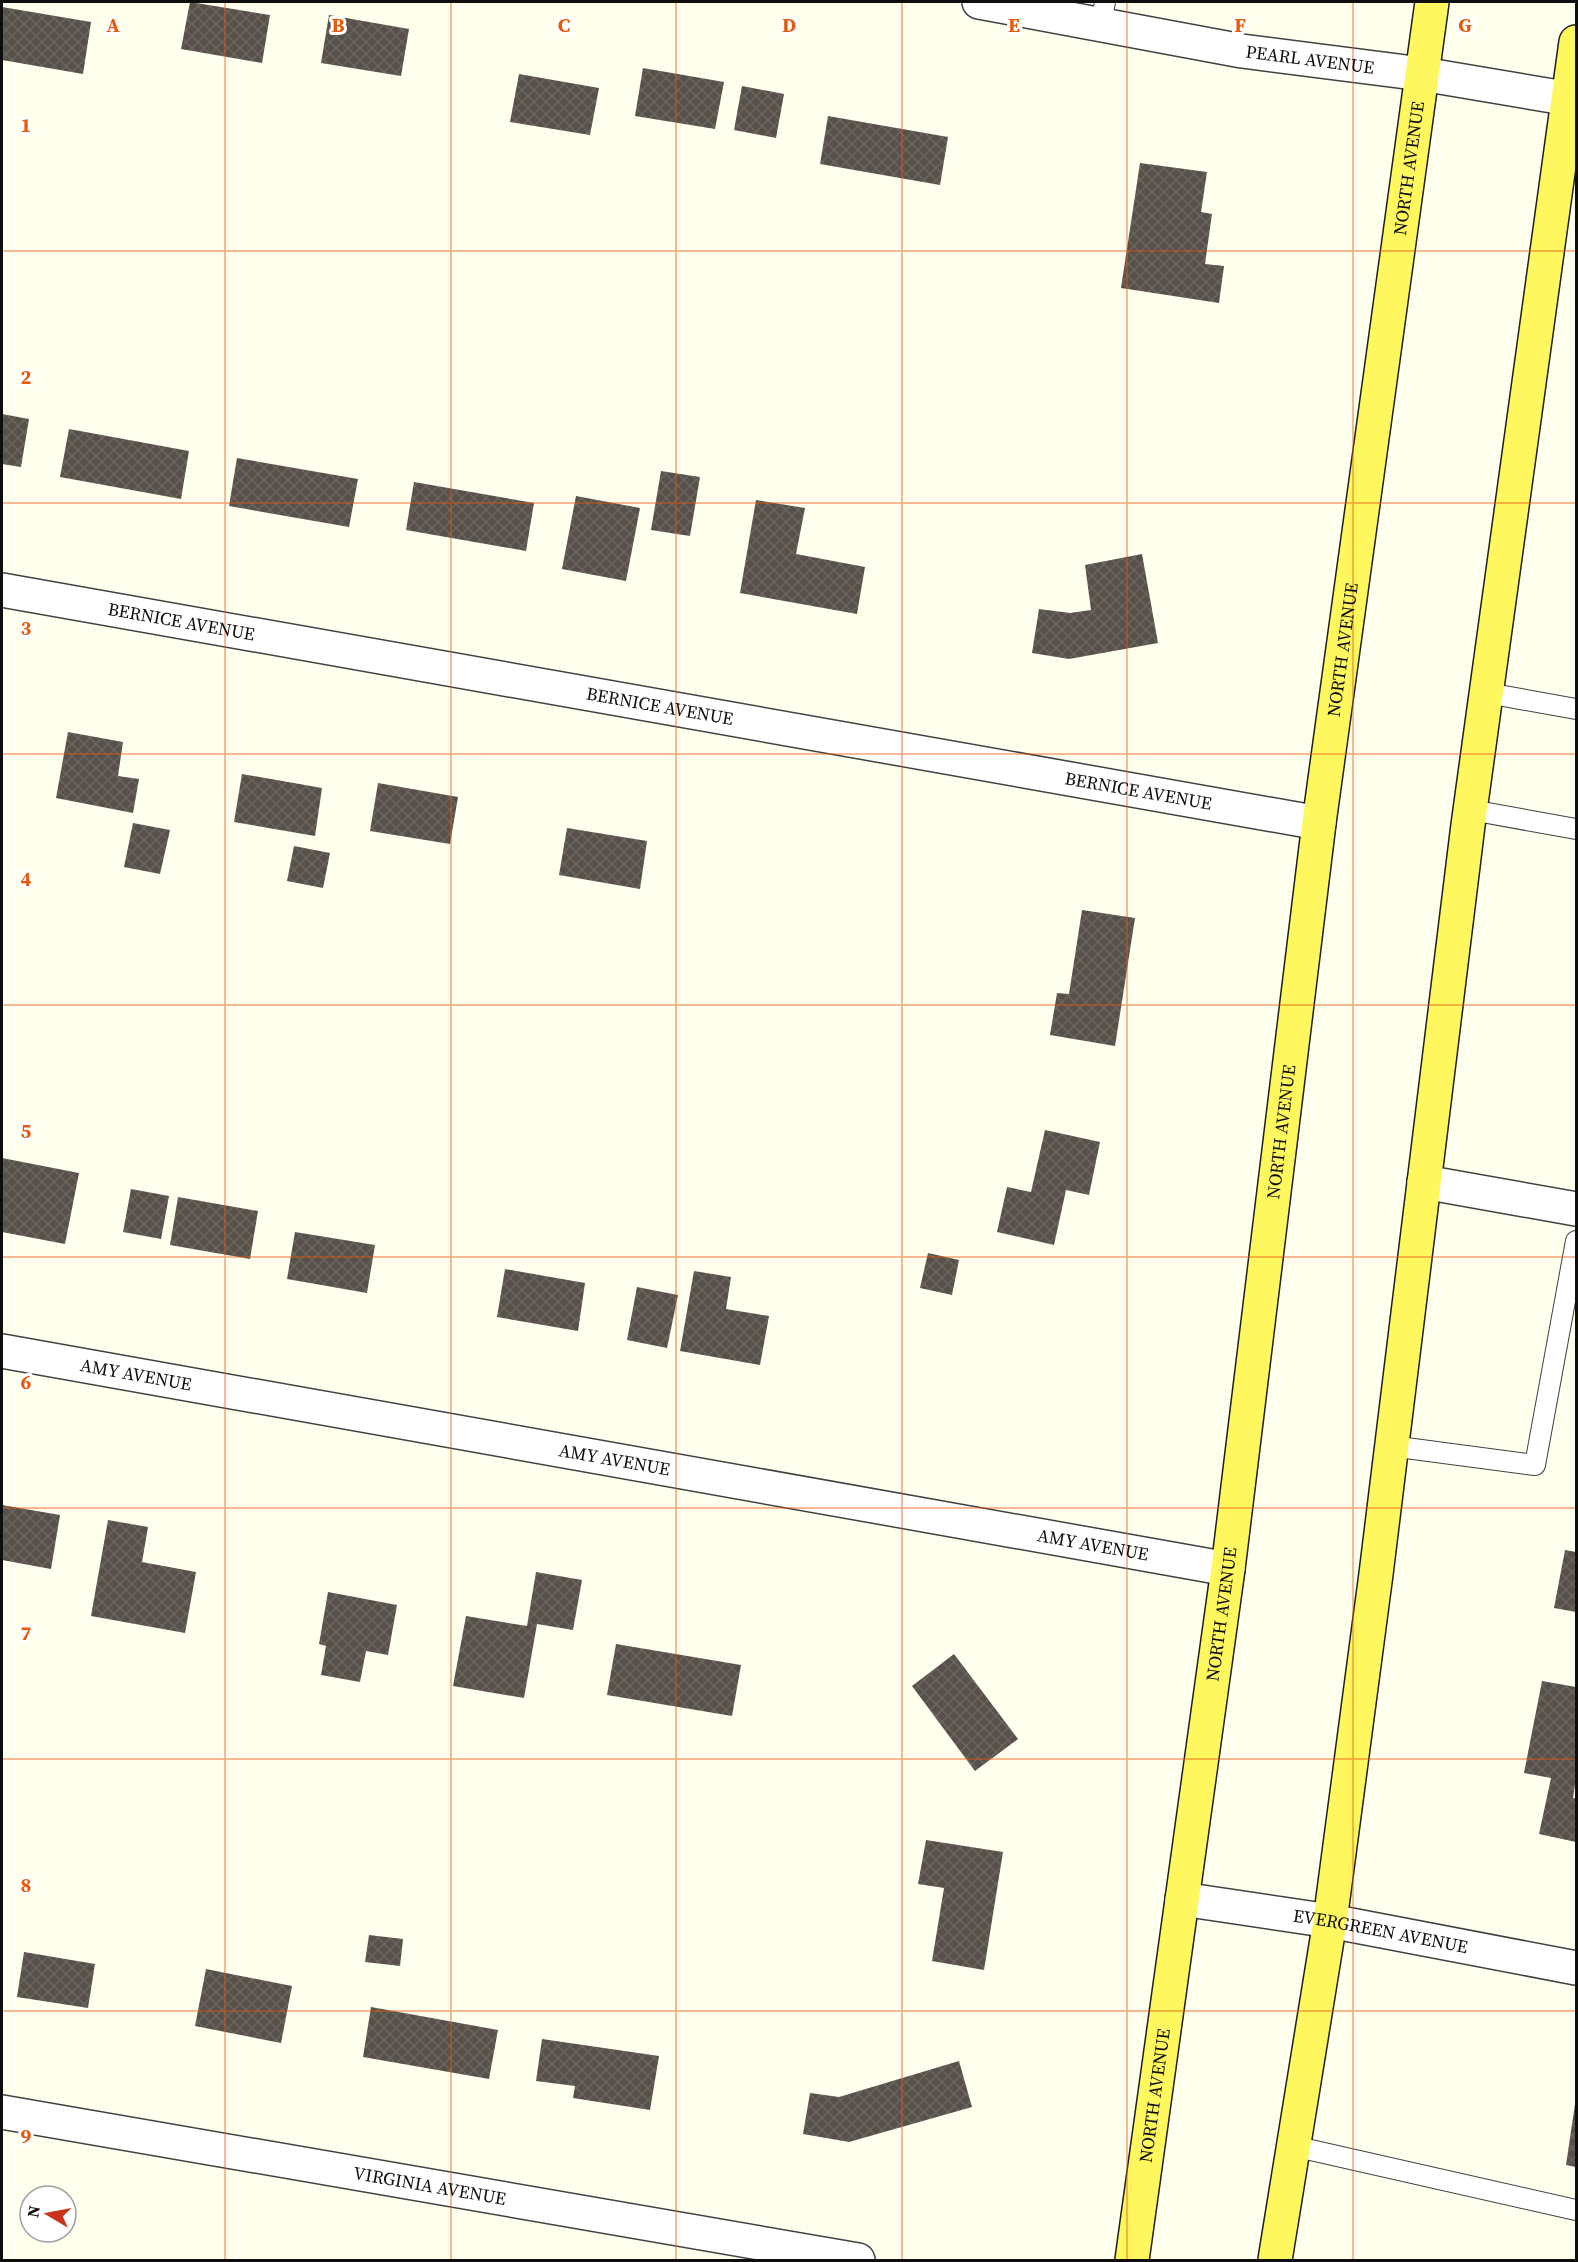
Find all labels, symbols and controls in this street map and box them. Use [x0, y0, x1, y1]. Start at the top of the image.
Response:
text: A [106, 11, 120, 39]
text: B [331, 11, 345, 39]
text: C [558, 11, 570, 39]
text: D [782, 11, 796, 39]
text: E [1008, 11, 1020, 39]
text: F [1234, 11, 1246, 39]
text: G [1458, 11, 1472, 39]
street label: PEARL AVENUE [1244, 39, 1376, 80]
street label: NORTH AVENUE [1387, 100, 1430, 237]
text: 1 [21, 111, 31, 139]
text: 2 [21, 363, 32, 391]
street label: NORTH AVENUE [1321, 581, 1364, 718]
street label: BERNICE AVENUE [106, 596, 257, 646]
text: 3 [21, 614, 32, 642]
street label: BERNICE AVENUE [584, 681, 735, 731]
street label: BERNICE AVENUE [1063, 765, 1214, 816]
text: 4 [21, 865, 32, 893]
street label: NORTH AVENUE [1260, 1063, 1301, 1200]
text: 5 [21, 1117, 32, 1145]
street label: AMY AVENUE [78, 1352, 194, 1397]
text: 6 [21, 1368, 32, 1396]
street label: AMY AVENUE [557, 1437, 672, 1482]
street label: AMY AVENUE [1035, 1522, 1151, 1567]
street label: NORTH AVENUE [1200, 1546, 1243, 1683]
text: 7 [21, 1619, 32, 1647]
text: 8 [21, 1871, 31, 1899]
street label: EVERGREEN AVENUE [1291, 1903, 1470, 1959]
street label: NORTH AVENUE [1133, 2027, 1176, 2164]
text: 9 [21, 2122, 32, 2150]
street label: VIRGINIA AVENUE [352, 2160, 508, 2211]
north arrow [18, 2184, 78, 2244]
text: N [21, 2203, 45, 2219]

